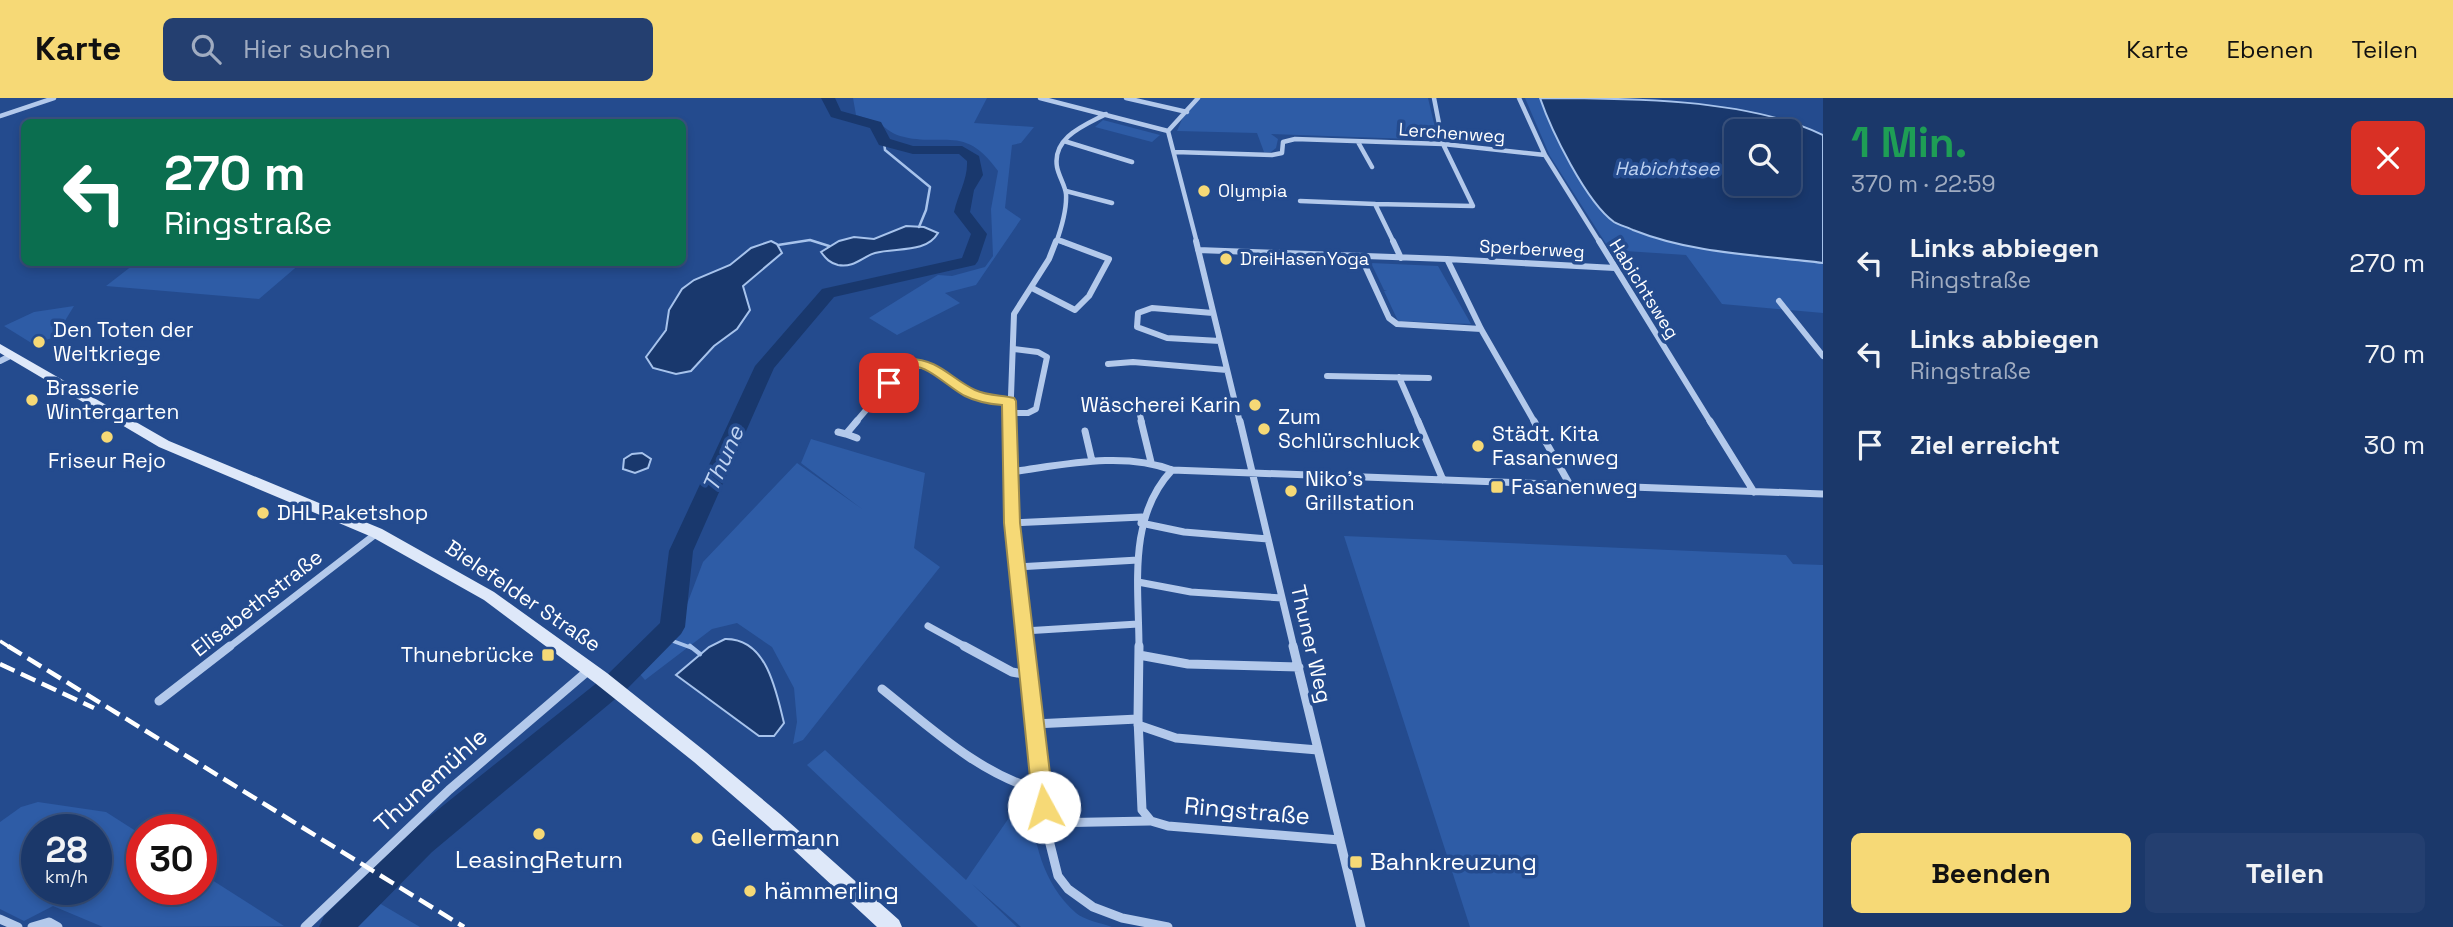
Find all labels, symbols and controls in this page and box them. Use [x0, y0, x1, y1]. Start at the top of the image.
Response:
search box [163, 18, 653, 81]
text: Karte [35, 28, 121, 70]
icon: search [187, 30, 225, 68]
text: Hier suchen [243, 32, 391, 66]
text: Karte [2126, 34, 2189, 65]
text: Ebenen [2227, 34, 2313, 65]
text: Teilen [2351, 34, 2418, 65]
text: 1 Min. [1851, 116, 1967, 169]
street label: Lerchenweg [1398, 117, 1506, 148]
map controls [1724, 119, 1801, 196]
button: search [1724, 119, 1801, 196]
button: close [2351, 121, 2425, 195]
text: 270 m [164, 142, 306, 204]
icon: left [49, 147, 140, 238]
water label: Habichtsee [1615, 156, 1720, 181]
text: 370 m · 22:59 [1851, 169, 1996, 199]
place label: Olympia [1218, 179, 1287, 202]
marker: Olympia [1196, 183, 1212, 199]
text: Ringstraße [164, 203, 332, 243]
text: Links abbiegen [1910, 231, 2099, 265]
street label: Sperberweg [1479, 234, 1585, 263]
street label: Habichtsweg [1605, 234, 1684, 343]
icon: left [1851, 244, 1889, 282]
text: 270 m [2349, 246, 2425, 280]
place label: DreiHasenYoga [1240, 247, 1369, 270]
marker: DreiHasenYoga [1218, 251, 1234, 267]
text: Ringstraße [1910, 265, 2031, 295]
place label: Den Toten der Weltkriege [53, 316, 194, 367]
text: Links abbiegen [1910, 322, 2099, 356]
marker: Den Toten der Weltkriege [31, 334, 47, 350]
icon: left [1851, 335, 1889, 373]
text: 70 m [2365, 337, 2425, 371]
pin [859, 353, 919, 413]
text: Ringstraße [1910, 356, 2031, 386]
icon: arrive [870, 364, 908, 402]
place label: Brasserie Wintergarten [46, 374, 179, 425]
place label: Wäscherei Karin [1081, 391, 1241, 418]
marker: Brasserie Wintergarten [24, 392, 40, 408]
marker: Wäscherei Karin [1247, 397, 1263, 413]
place label: Zum Schlürschluck [1278, 403, 1420, 454]
water label: Thune [695, 420, 751, 497]
place label: Städt. Kita Fasanenweg [1492, 420, 1619, 471]
marker: Zum Schlürschluck [1256, 421, 1272, 437]
icon: arrive [1851, 426, 1889, 464]
text: Ziel erreicht [1910, 428, 2060, 462]
text: 30 m [2364, 428, 2425, 462]
marker: Friseur Rejo [99, 429, 115, 445]
marker: Städt. Kita Fasanenweg [1470, 438, 1486, 454]
place label: Friseur Rejo [48, 447, 166, 474]
place label: Niko's Grillstation [1305, 465, 1415, 516]
place label: Fasanenweg [1511, 473, 1638, 500]
marker: Fasanenweg [1489, 479, 1505, 495]
marker: Niko's Grillstation [1283, 483, 1299, 499]
place label: DHL Paketshop [277, 499, 428, 526]
marker: DHL Paketshop [255, 505, 271, 521]
street label: Bielefelder Straße [440, 533, 606, 658]
street label: Elisabethstraße [186, 543, 328, 662]
street label: Thuner Weg [1285, 582, 1338, 706]
place label: Thunebrücke [401, 641, 534, 668]
marker: Thunebrücke [540, 647, 556, 663]
street label: Thunemühle [367, 721, 494, 839]
position arrow [1007, 770, 1081, 844]
street label: Ringstraße [1183, 790, 1311, 831]
speed limit sign: 30 [126, 814, 217, 905]
place label: Gellermann [711, 822, 840, 853]
marker: LeasingReturn [531, 826, 547, 842]
text: 28 [46, 828, 87, 872]
marker: Gellermann [689, 830, 705, 846]
button: Beenden [1851, 833, 2131, 913]
button: Teilen [2145, 833, 2425, 913]
place label: LeasingReturn [455, 844, 623, 875]
place label: Bahnkreuzung [1370, 846, 1537, 877]
marker: Bahnkreuzung [1348, 854, 1364, 870]
text: km/h [45, 865, 88, 888]
place label: hämmerling [764, 875, 899, 906]
marker: hämmerling [742, 883, 758, 899]

